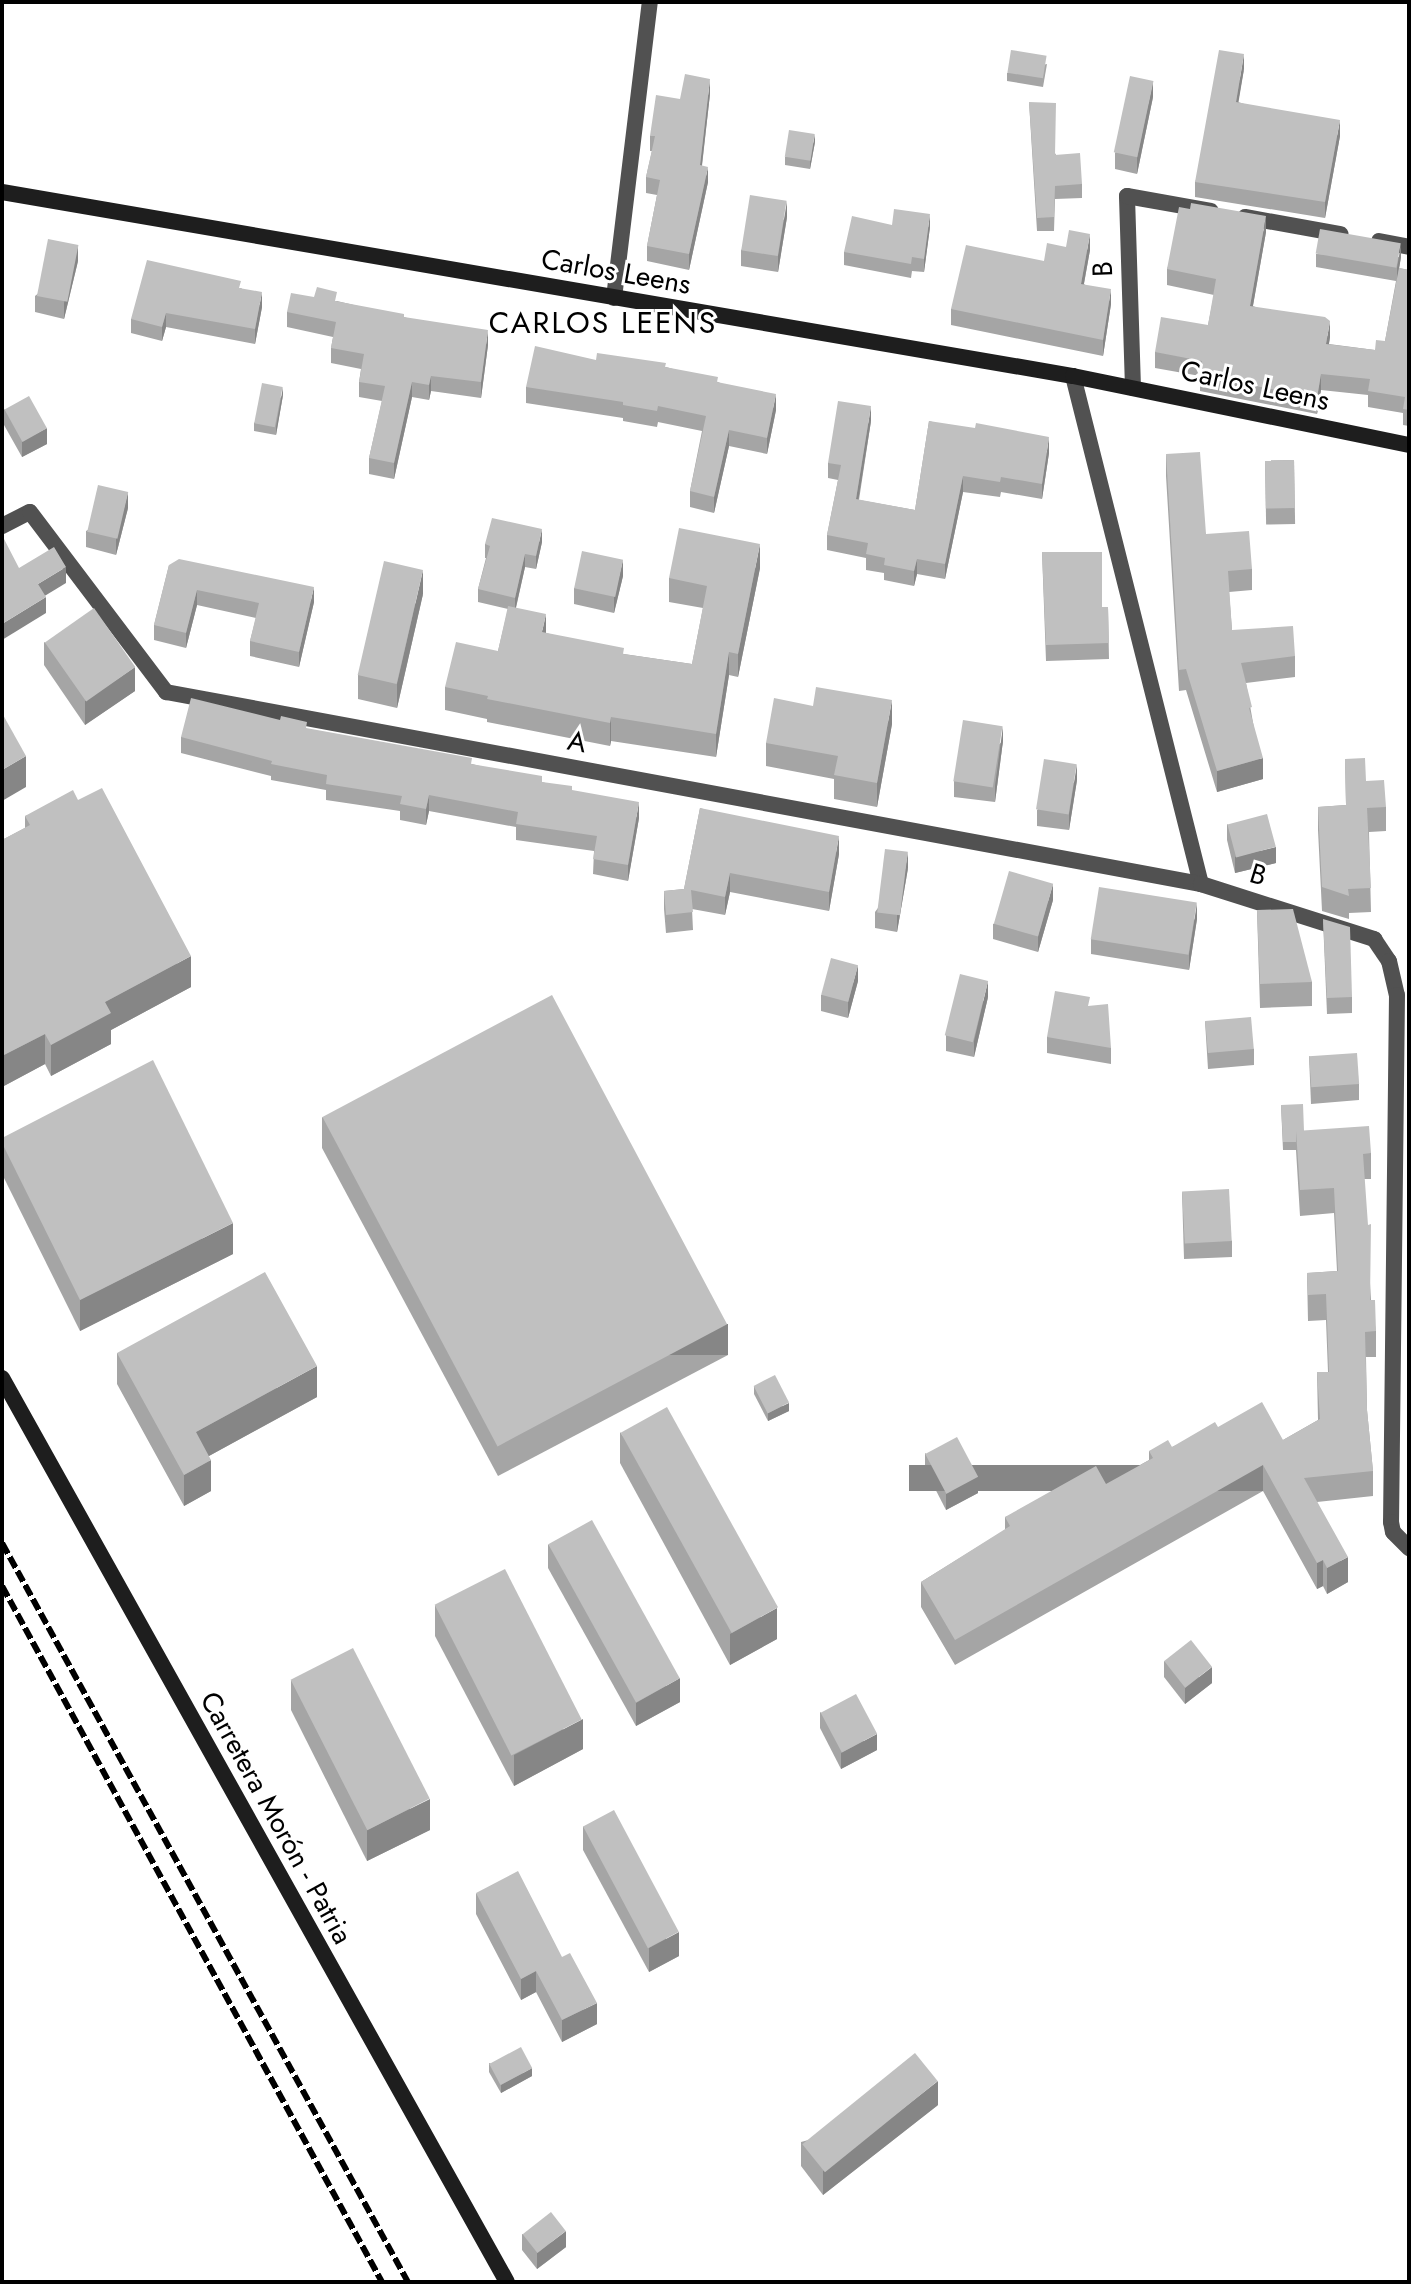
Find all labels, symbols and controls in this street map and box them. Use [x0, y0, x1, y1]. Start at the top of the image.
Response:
street label: Carlos Leens [539, 242, 693, 302]
street label: B [1086, 261, 1120, 277]
district label: CARLOS LEENS [489, 305, 717, 341]
street label: Carlos Leens [1178, 354, 1332, 418]
street label: A [565, 724, 589, 760]
street label: B [1246, 857, 1270, 893]
street label: Carretera Morón - Patria [193, 1686, 359, 1950]

